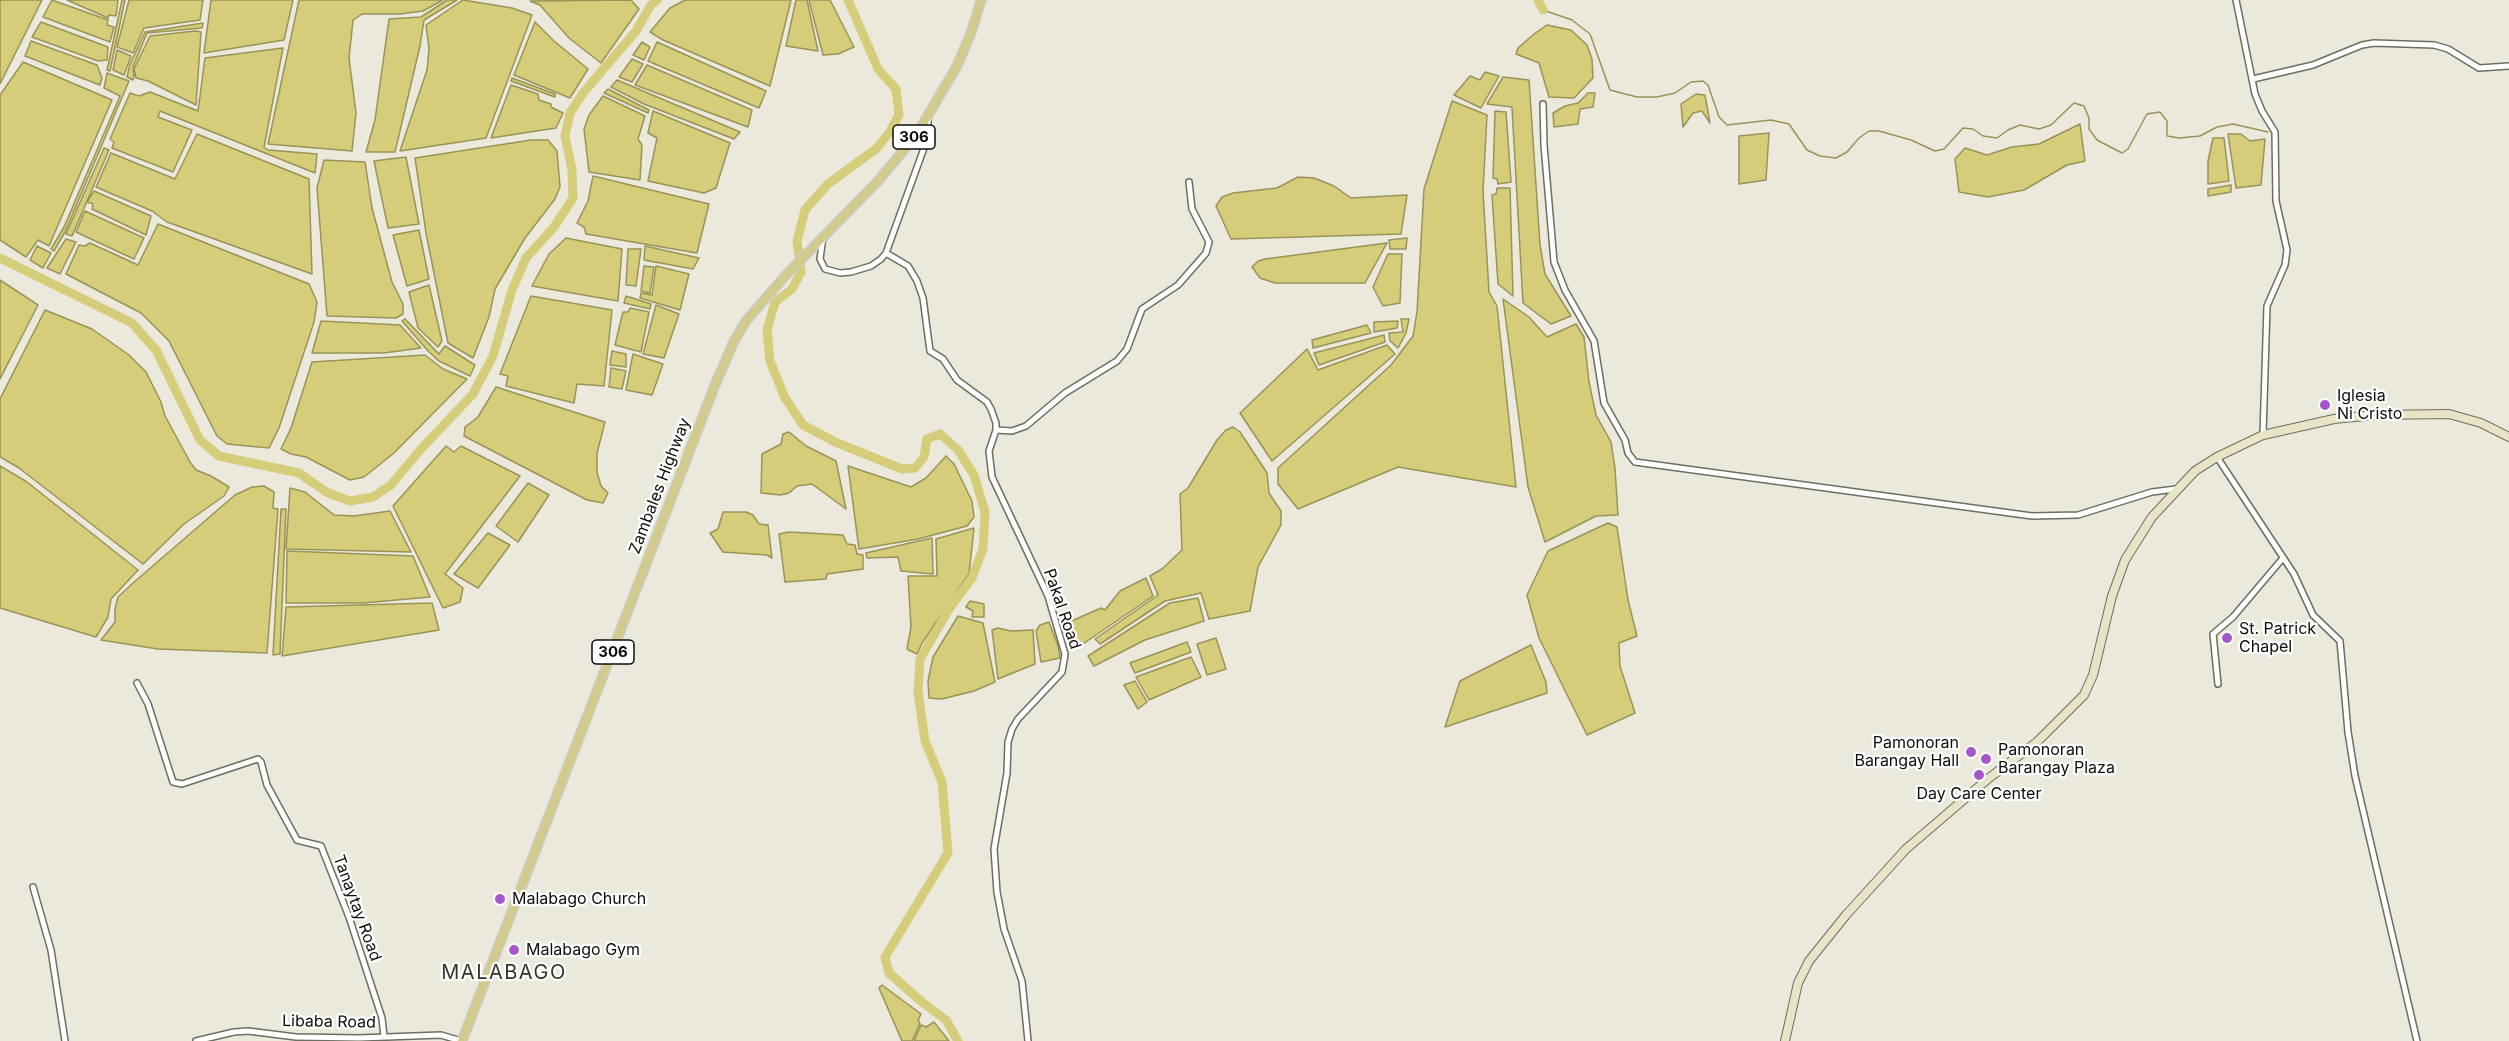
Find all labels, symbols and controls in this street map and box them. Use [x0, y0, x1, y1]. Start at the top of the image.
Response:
road number: 306 [893, 125, 935, 149]
place label: Iglesia Ni Cristo [2337, 386, 2402, 424]
marker: Iglesia Ni Cristo [2318, 398, 2332, 412]
street label: Zambales Highway [625, 415, 695, 557]
street label: Pakal Road [1039, 566, 1085, 652]
place label: St. Patrick Chapel [2239, 619, 2316, 657]
marker: St. Patrick Chapel [2220, 631, 2234, 645]
road number: 306 [592, 640, 634, 664]
place label: Pamonoran Barangay Hall [1854, 733, 1959, 771]
place label: Pamonoran Barangay Plaza [1998, 740, 2115, 778]
marker: Pamonoran Barangay Hall [1964, 745, 1978, 759]
marker: Pamonoran Barangay Plaza [1979, 752, 1993, 766]
marker: Day Care Center [1972, 768, 1986, 782]
place label: Day Care Center [1917, 784, 2041, 804]
street label: Tanaytay Road [329, 852, 385, 964]
place label: Malabago Church [512, 889, 646, 909]
marker: Malabago Church [493, 892, 507, 906]
place label: Malabago Gym [526, 940, 640, 960]
marker: Malabago Gym [507, 943, 521, 957]
district label: MALABAGO [441, 961, 567, 985]
street label: Libaba Road [282, 1012, 376, 1032]

